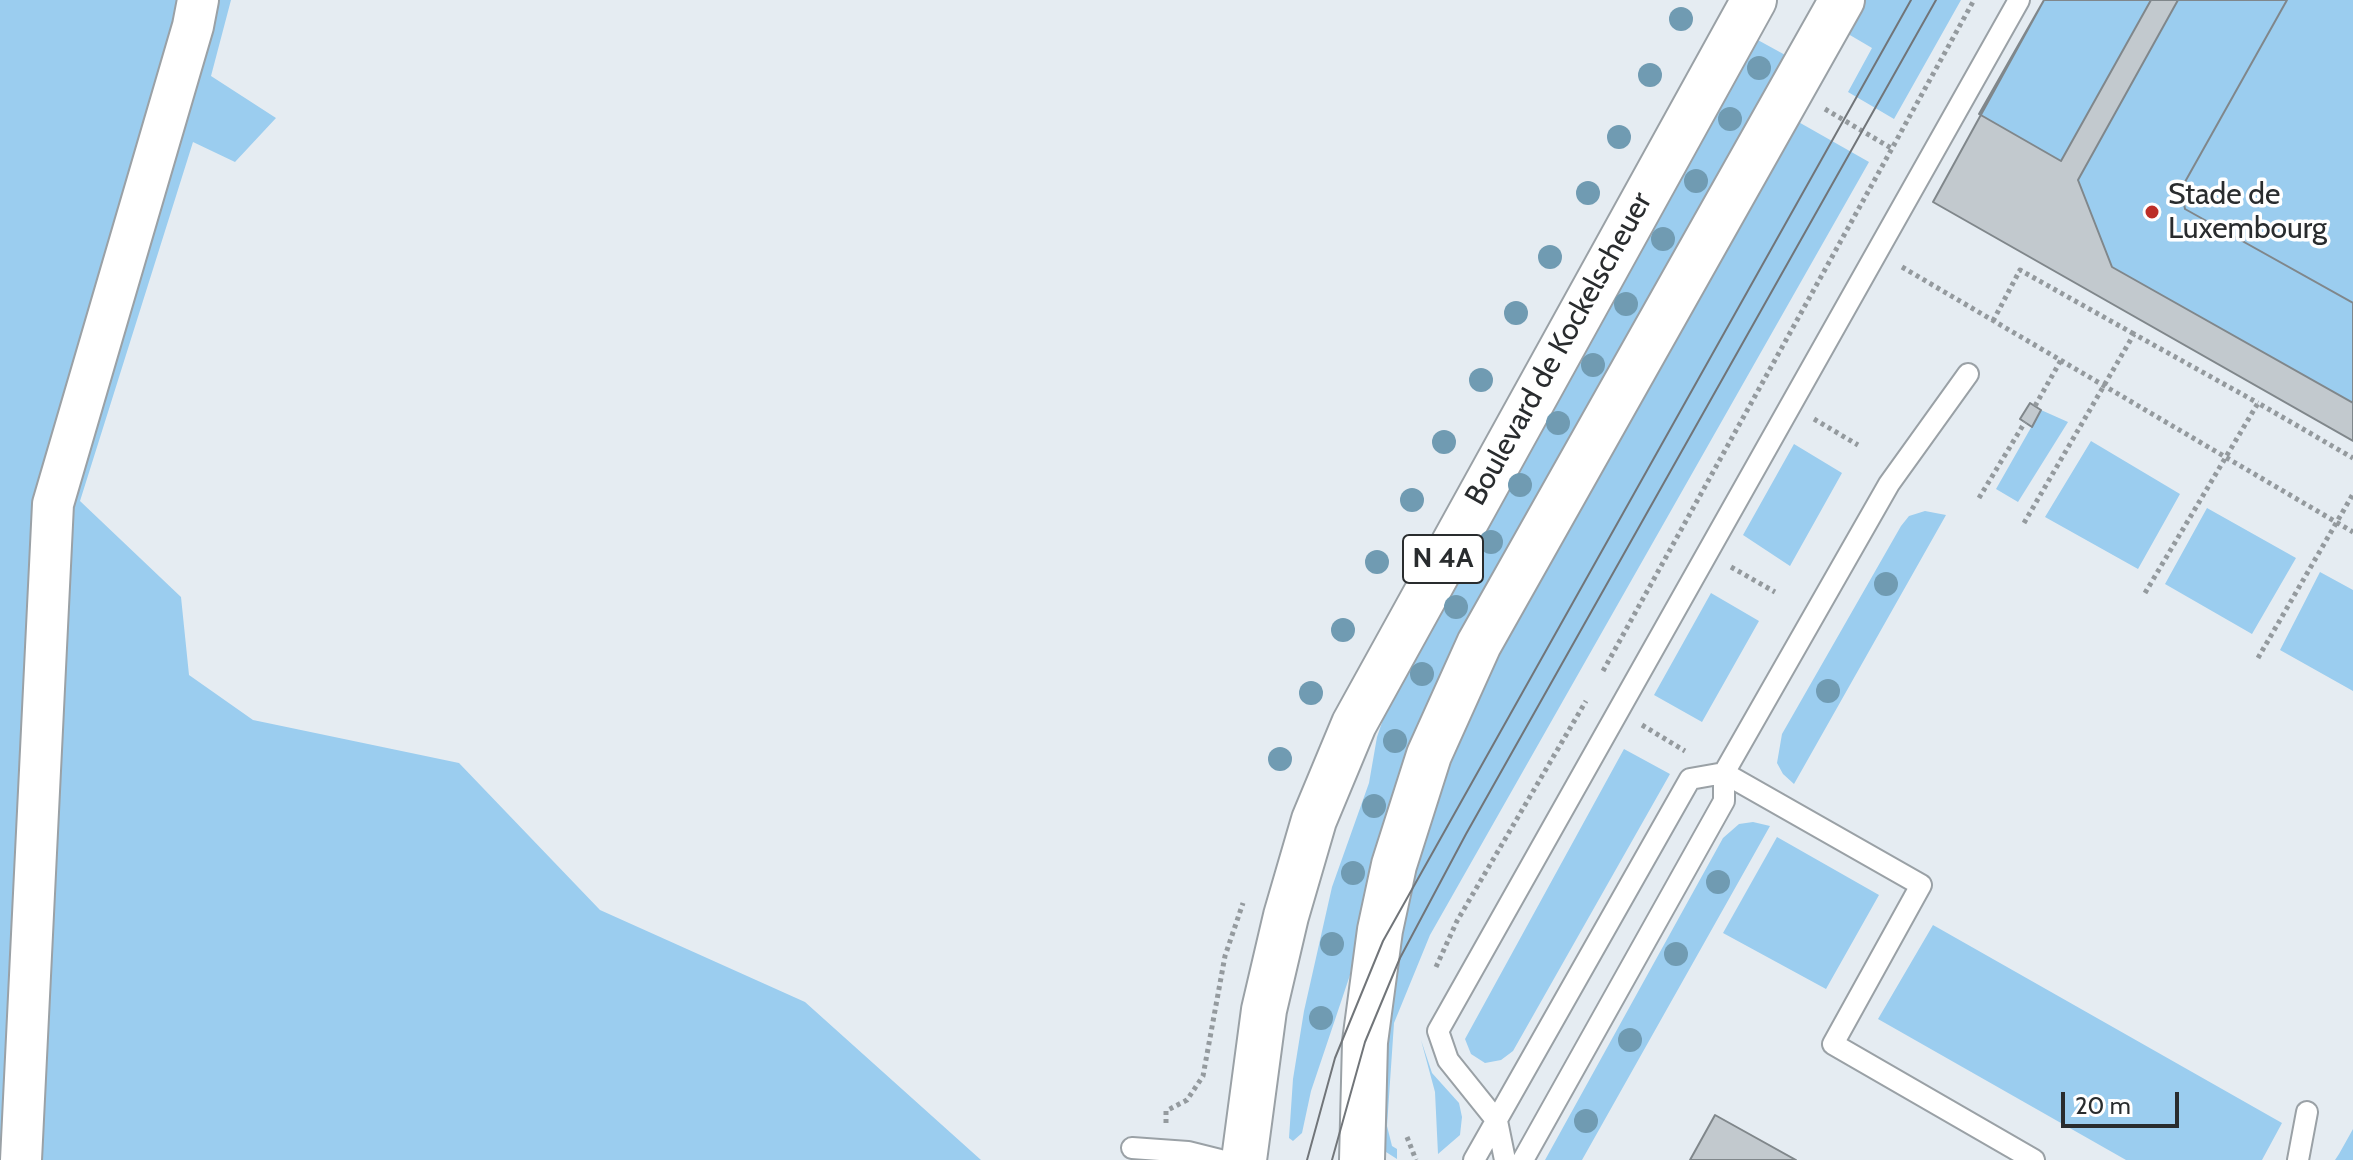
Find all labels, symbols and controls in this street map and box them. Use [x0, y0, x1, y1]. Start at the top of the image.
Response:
place label: Stade de Luxembourg [2168, 177, 2327, 248]
street label: Boulevard de Kockelscheuer [1458, 186, 1660, 512]
marker: Stade de Luxembourg [2143, 203, 2161, 221]
road number: N 4A [1403, 535, 1483, 583]
scale bar [2065, 1076, 2183, 1126]
text: 20 m [2075, 1091, 2131, 1120]

